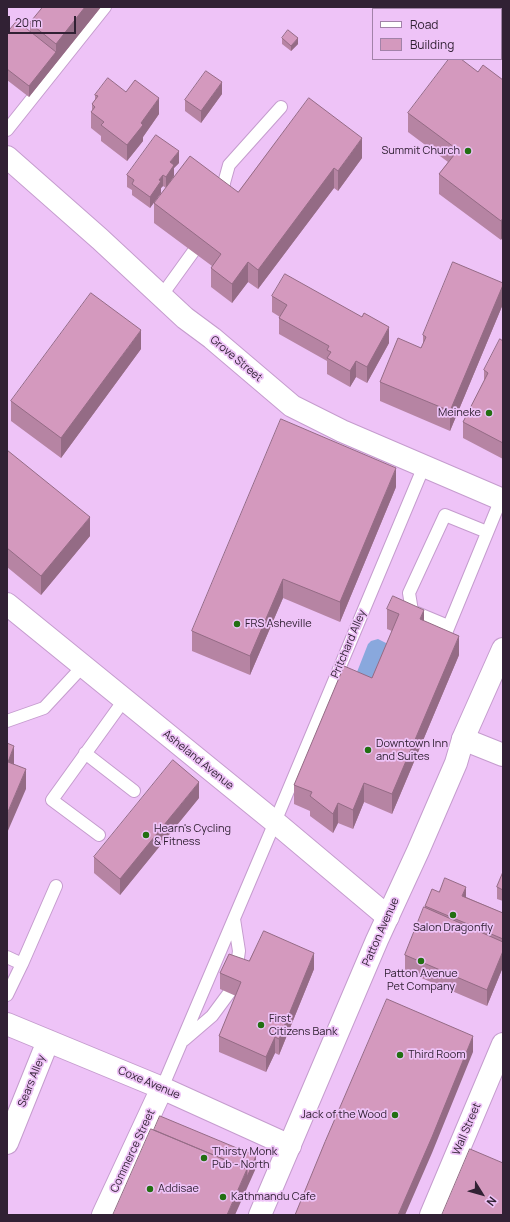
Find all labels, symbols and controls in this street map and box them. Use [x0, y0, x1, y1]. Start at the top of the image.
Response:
scale bar [10, 8, 78, 34]
legend [372, 8, 502, 60]
text: 20 m [15, 14, 42, 31]
text: Road [410, 16, 438, 33]
text: Building [410, 36, 454, 53]
place label: Summit Church [381, 144, 460, 158]
marker: Summit Church [463, 146, 473, 156]
street label: Grove Street [207, 333, 265, 385]
place label: Meineke [438, 406, 481, 420]
marker: Meineke [484, 408, 494, 418]
street label: Pritchard Alley [329, 608, 369, 680]
place label: FRS Asheville [245, 617, 312, 631]
marker: FRS Asheville [232, 619, 242, 629]
street label: Asheland Avenue [160, 727, 236, 793]
place label: Downtown Inn and Suites [376, 737, 448, 763]
marker: Downtown Inn and Suites [363, 745, 373, 755]
place label: Hearn's Cycling & Fitness [154, 822, 231, 848]
marker: Hearn's Cycling & Fitness [141, 830, 151, 840]
street label: Patton Avenue [360, 896, 402, 968]
marker: Salon Dragonfly [448, 910, 458, 920]
place label: Salon Dragonfly [413, 921, 493, 935]
marker: Patton Avenue Pet Company [416, 956, 426, 966]
place label: Patton Avenue Pet Company [384, 967, 458, 993]
place label: First Citizens Bank [269, 1012, 337, 1038]
marker: First Citizens Bank [256, 1020, 266, 1030]
place label: Third Room [408, 1048, 466, 1062]
marker: Third Room [395, 1050, 405, 1060]
street label: Sears Alley [16, 1053, 48, 1109]
street label: Coxe Avenue [116, 1064, 182, 1102]
street label: Wall Street [450, 1101, 484, 1157]
street label: Commerce Street [108, 1107, 158, 1195]
place label: Jack of the Wood [301, 1108, 387, 1122]
marker: Jack of the Wood [390, 1110, 400, 1120]
place label: Thirsty Monk Pub - North [212, 1145, 277, 1171]
marker: Thirsty Monk Pub - North [199, 1153, 209, 1163]
north arrow [462, 1174, 502, 1214]
place label: Addisae [158, 1182, 199, 1196]
marker: Addisae [145, 1184, 155, 1194]
place label: Kathmandu Cafe [231, 1190, 316, 1204]
marker: Kathmandu Cafe [218, 1192, 228, 1202]
text: N [484, 1194, 500, 1209]

